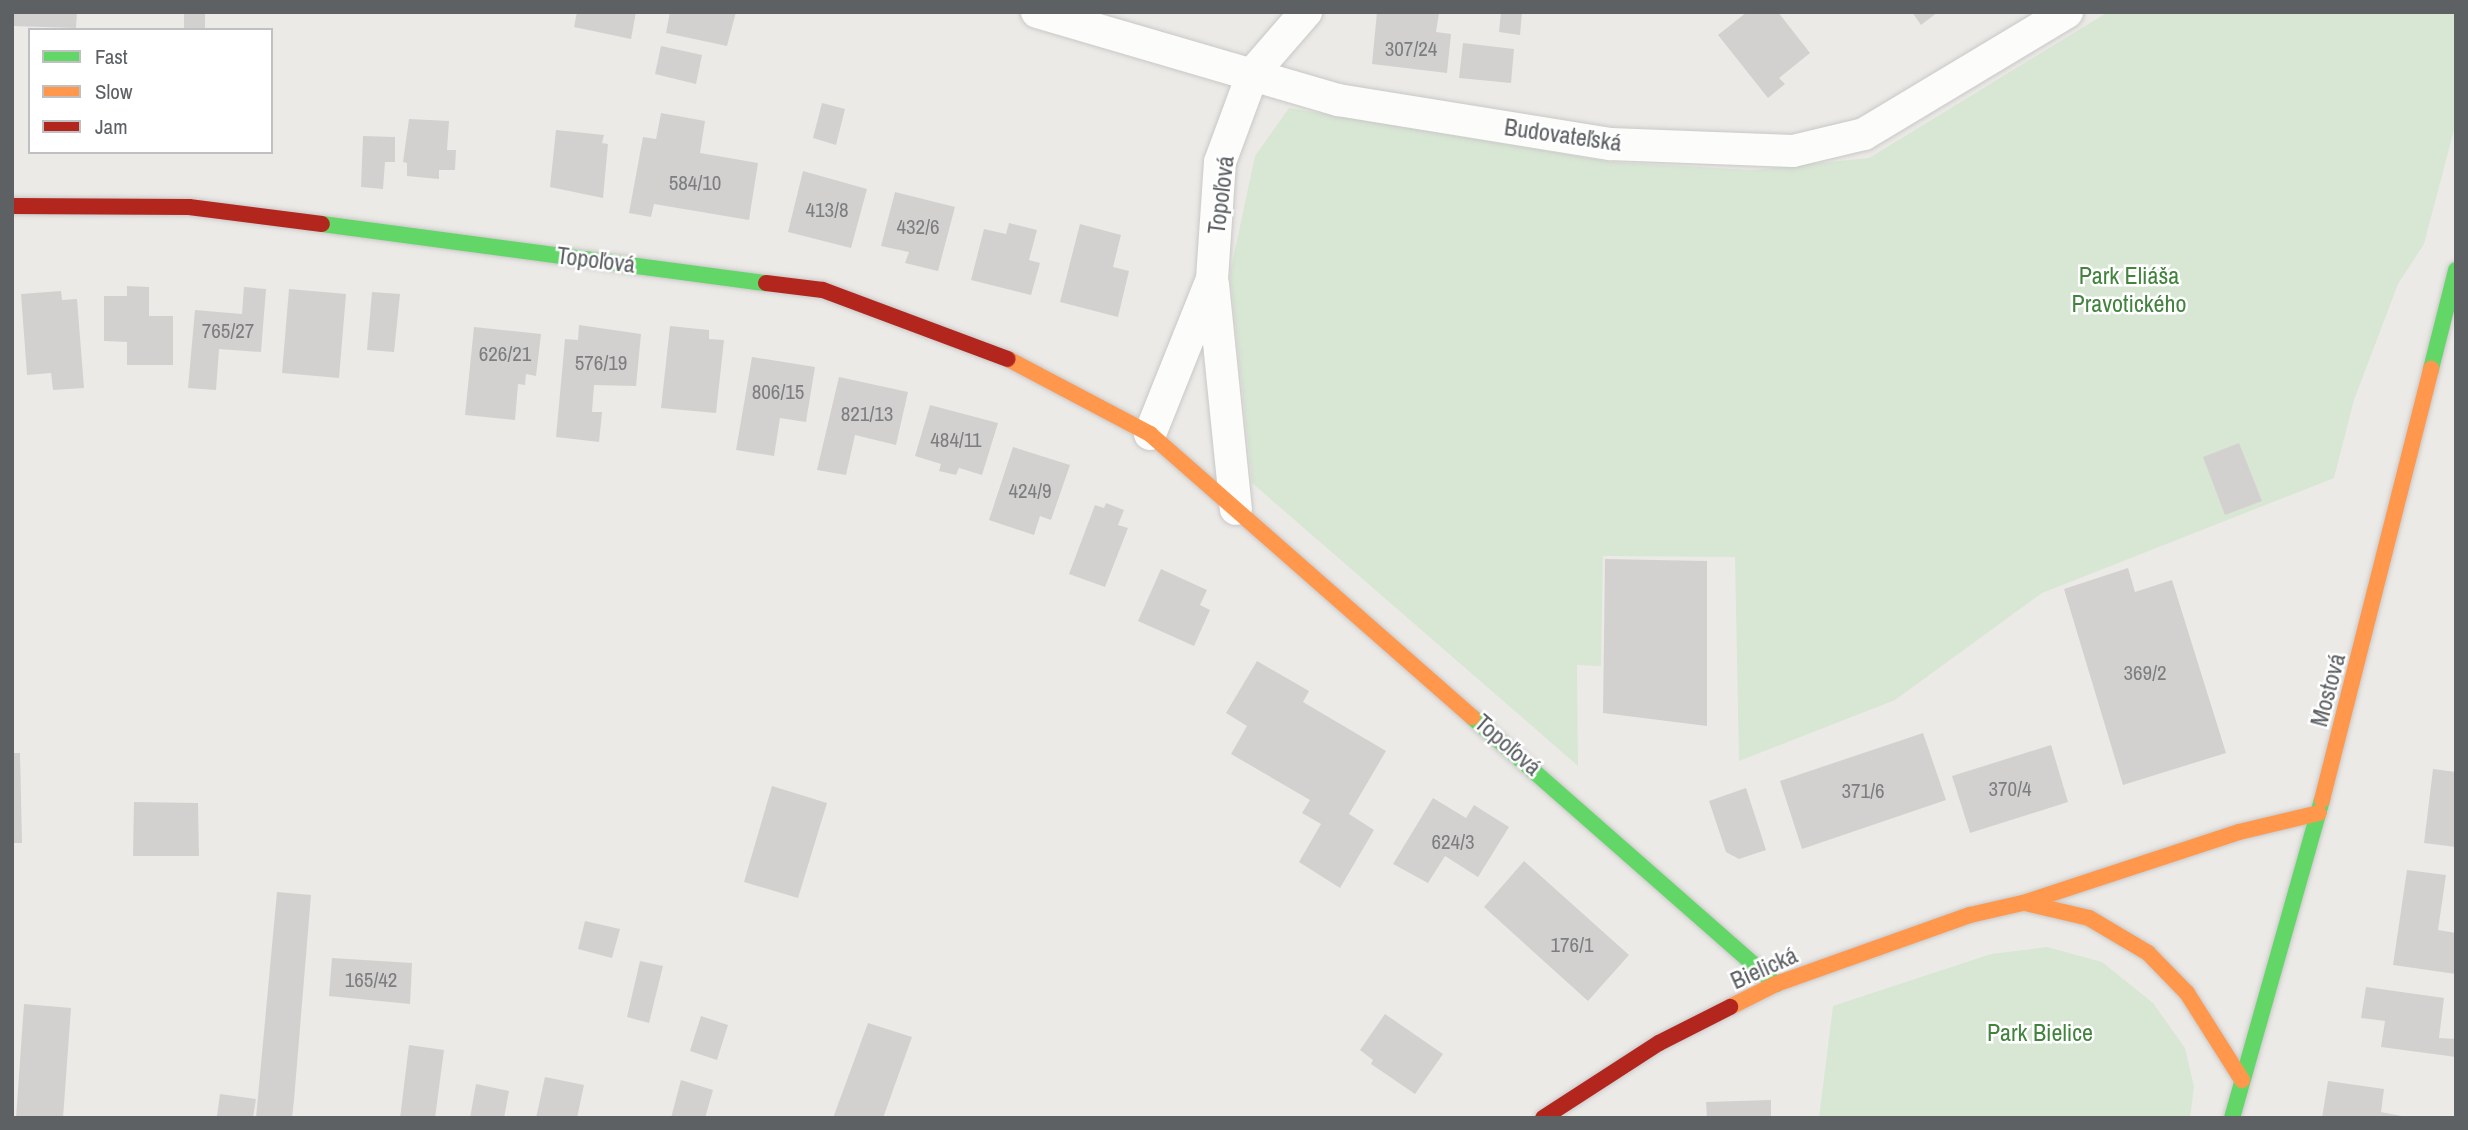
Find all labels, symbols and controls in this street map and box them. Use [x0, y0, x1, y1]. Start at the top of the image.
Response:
legend [28, 28, 273, 154]
house number: 307/24 [1385, 36, 1437, 62]
text: Fast [95, 42, 128, 71]
text: Slow [95, 77, 132, 106]
text: Jam [95, 112, 128, 141]
street label: Budovateľská [1502, 113, 1624, 157]
street label: Topoľová [1202, 154, 1240, 236]
house number: 584/10 [669, 170, 721, 196]
house number: 413/8 [805, 197, 849, 223]
house number: 432/6 [896, 214, 940, 240]
street label: Topoľová [555, 241, 637, 279]
park label: Park Eliáša Pravotického [2072, 262, 2186, 318]
house number: 765/27 [202, 318, 254, 344]
house number: 626/21 [479, 341, 531, 367]
house number: 576/19 [575, 350, 627, 376]
house number: 806/15 [752, 379, 804, 405]
house number: 821/13 [841, 401, 893, 427]
house number: 484/11 [930, 427, 982, 453]
house number: 424/9 [1008, 478, 1052, 504]
street label: Mostová [2304, 650, 2352, 730]
house number: 369/2 [2123, 660, 2167, 686]
street label: Topoľová [1469, 708, 1547, 782]
house number: 370/4 [1988, 776, 2032, 802]
house number: 371/6 [1841, 778, 1885, 804]
house number: 624/3 [1431, 829, 1475, 855]
house number: 176/1 [1550, 932, 1594, 958]
street label: Bielická [1726, 941, 1802, 995]
house number: 165/42 [345, 967, 397, 993]
park label: Park Bielice [1987, 1019, 2093, 1047]

